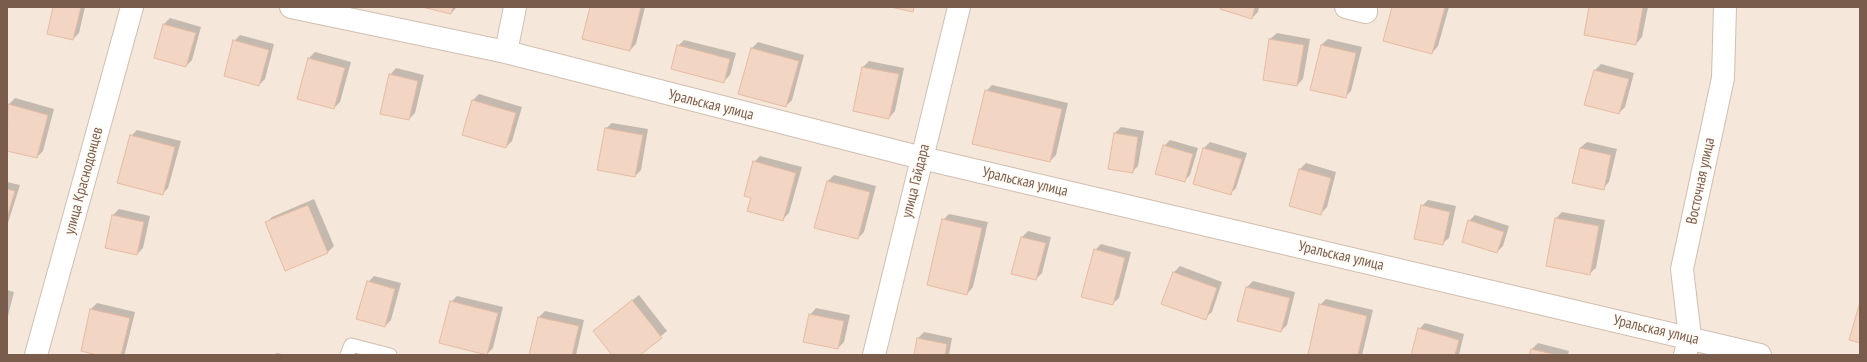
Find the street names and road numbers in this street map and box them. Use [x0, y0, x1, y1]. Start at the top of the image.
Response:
street label: Уральская улица [667, 86, 755, 124]
street label: улица Краснодонцев [61, 125, 107, 237]
street label: Восточная улица [1683, 136, 1719, 226]
street label: улица Гайдара [898, 142, 934, 220]
street label: Уральская улица [981, 163, 1069, 201]
street label: Уральская улица [1297, 237, 1385, 275]
street label: Уральская улица [1612, 311, 1700, 349]

